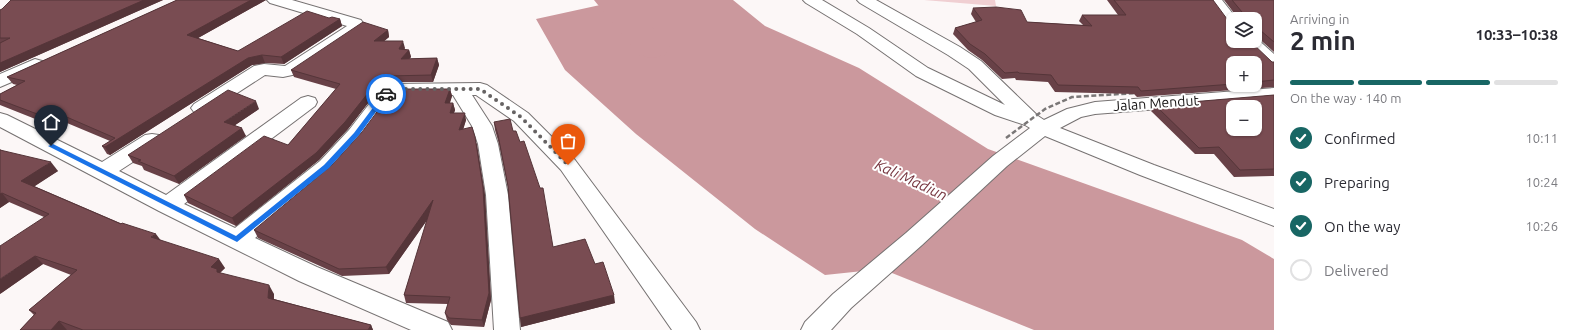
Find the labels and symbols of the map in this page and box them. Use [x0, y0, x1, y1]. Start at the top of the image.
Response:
courier [366, 74, 406, 114]
street label: Jalan Mendut [1113, 92, 1200, 114]
pin [34, 105, 68, 146]
pin [551, 124, 585, 165]
water label: Kali Madiun [872, 155, 950, 204]

